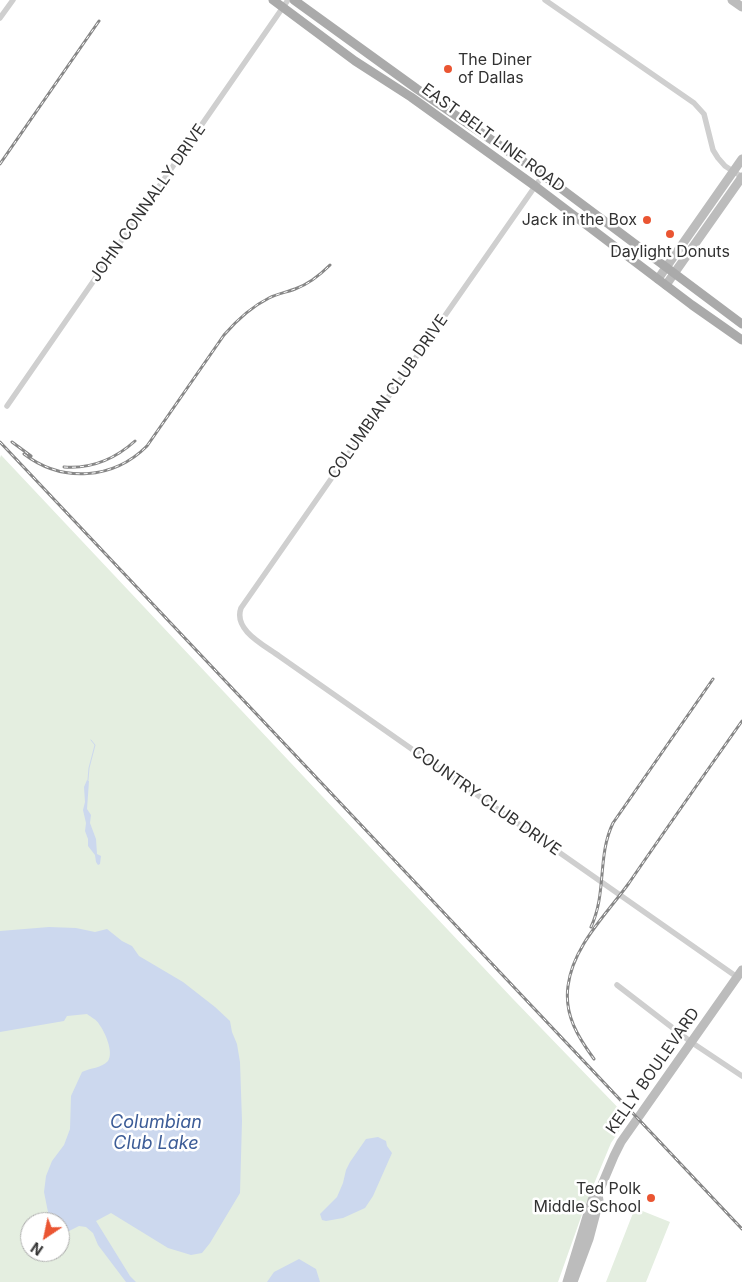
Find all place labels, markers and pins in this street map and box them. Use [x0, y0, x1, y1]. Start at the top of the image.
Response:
place label: The Diner of Dallas [458, 50, 532, 88]
marker: The Diner of Dallas [442, 63, 454, 75]
place label: Jack in the Box [522, 210, 637, 230]
marker: Jack in the Box [641, 214, 653, 226]
marker: Daylight Donuts [664, 228, 676, 240]
place label: Daylight Donuts [610, 242, 730, 262]
place label: Ted Polk Middle School [533, 1179, 641, 1217]
marker: Ted Polk Middle School [645, 1192, 657, 1204]

